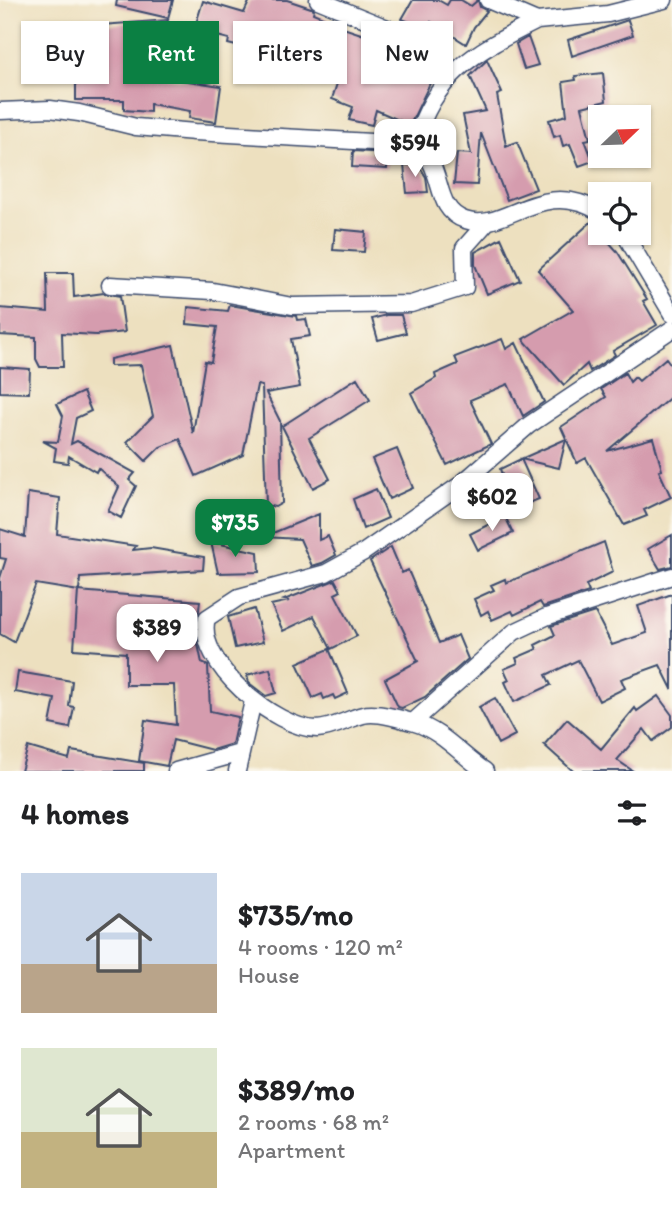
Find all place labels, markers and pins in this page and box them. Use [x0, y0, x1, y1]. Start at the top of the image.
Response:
pin: $594 [374, 120, 456, 179]
pin: $602 [451, 474, 533, 533]
pin: $735 [194, 500, 276, 559]
pin: $389 [116, 604, 198, 664]

